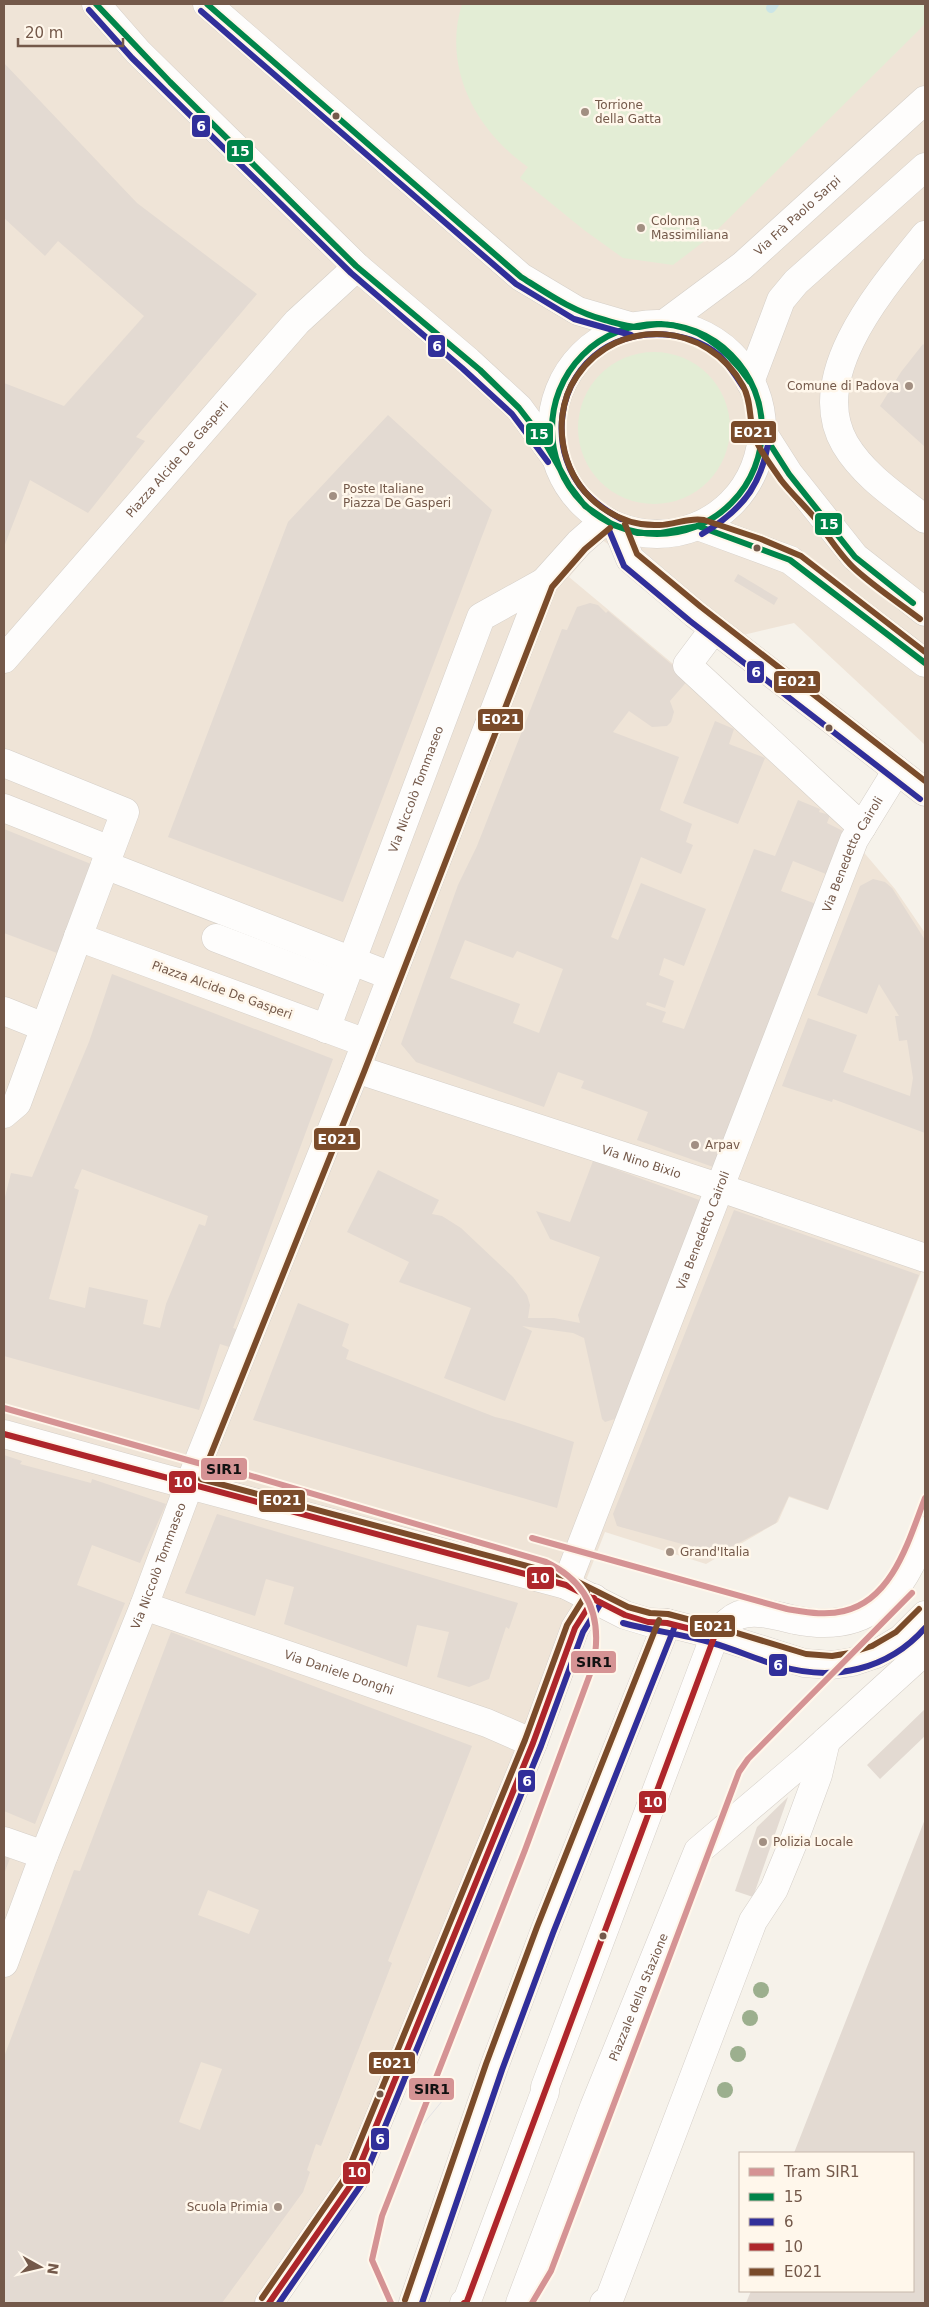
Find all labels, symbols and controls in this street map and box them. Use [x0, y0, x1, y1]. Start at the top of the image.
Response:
scale bar [18, 15, 122, 47]
text: 20 m [25, 24, 63, 42]
place label: Torrione della Gatta [594, 98, 661, 126]
marker: Torrione della Gatta [579, 106, 591, 118]
unlabelled marker [331, 111, 341, 121]
line badge: 6 [191, 114, 211, 138]
text: 6 [196, 118, 206, 134]
line badge: 15 [226, 139, 254, 163]
text: 15 [230, 143, 250, 159]
street label: Via Frà Paolo Sarpi [751, 173, 843, 258]
place label: Colonna Massimiliana [651, 214, 729, 242]
marker: Colonna Massimiliana [635, 222, 647, 234]
line badge: 6 [427, 334, 446, 358]
text: 6 [432, 338, 442, 354]
place label: Comune di Padova [787, 379, 899, 393]
marker: Comune di Padova [903, 380, 915, 392]
street label: Piazza Alcide De Gasperi [123, 399, 231, 520]
line badge: E021 [730, 420, 777, 444]
line badge: 15 [525, 422, 554, 446]
text: E021 [734, 424, 772, 440]
text: 15 [529, 426, 549, 442]
place label: Poste Italiane Piazza De Gasperi [343, 482, 451, 510]
marker: Poste Italiane Piazza De Gasperi [327, 490, 339, 502]
line badge: 15 [814, 512, 843, 536]
text: 15 [819, 516, 839, 532]
unlabelled marker [752, 543, 762, 553]
line badge: 6 [746, 660, 765, 684]
text: 6 [751, 664, 761, 680]
line badge: E021 [773, 670, 821, 694]
text: E021 [778, 673, 816, 689]
line badge: E021 [477, 708, 524, 732]
text: E021 [482, 711, 520, 727]
unlabelled marker [824, 723, 834, 733]
street label: Via Niccolò Tommaseo [386, 724, 446, 855]
street label: Via Benedetto Cairoli [820, 794, 886, 914]
street label: Piazza Alcide De Gasperi [150, 958, 294, 1022]
line badge: E021 [313, 1127, 361, 1151]
text: E021 [318, 1131, 356, 1147]
place label: Arpav [705, 1138, 740, 1152]
marker: Arpav [689, 1139, 701, 1151]
street label: Via Nino Bixio [600, 1142, 683, 1181]
street label: Via Benedetto Cairoli [674, 1169, 732, 1292]
line badge: SIR1 [200, 1457, 248, 1481]
text: SIR1 [206, 1461, 242, 1477]
line badge: 10 [168, 1470, 197, 1494]
text: 10 [173, 1474, 193, 1490]
line badge: E021 [258, 1489, 306, 1513]
text: E021 [263, 1492, 301, 1508]
street label: Via Niccolò Tommaseo [128, 1501, 189, 1631]
place label: Grand'Italia [680, 1545, 750, 1559]
marker: Grand'Italia [664, 1546, 676, 1558]
line badge: 10 [526, 1566, 555, 1590]
text: 10 [530, 1570, 550, 1586]
line badge: E021 [689, 1614, 736, 1638]
text: E021 [694, 1618, 732, 1634]
street label: Via Daniele Donghi [282, 1647, 396, 1698]
line badge: SIR1 [570, 1650, 617, 1674]
line badge: 6 [768, 1653, 788, 1677]
text: SIR1 [576, 1654, 612, 1670]
text: 6 [773, 1657, 783, 1673]
line badge: 6 [517, 1769, 536, 1793]
text: 6 [522, 1773, 532, 1789]
line badge: 10 [638, 1790, 667, 1814]
text: 10 [643, 1794, 663, 1810]
place label: Polizia Locale [773, 1835, 853, 1849]
marker: Polizia Locale [757, 1836, 769, 1848]
unlabelled marker [598, 1931, 608, 1941]
street label: Piazzale della Stazione [606, 1931, 671, 2063]
line badge: E021 [368, 2051, 416, 2075]
text: E021 [373, 2055, 411, 2071]
line badge: SIR1 [408, 2077, 455, 2101]
text: SIR1 [414, 2081, 450, 2097]
unlabelled marker [375, 2089, 385, 2099]
line badge: 6 [370, 2127, 390, 2151]
text: 6 [375, 2131, 385, 2147]
legend [739, 2152, 914, 2292]
line badge: 10 [342, 2161, 371, 2185]
text: Tram SIR1 [783, 2163, 860, 2181]
text: 10 [347, 2164, 367, 2180]
text: 15 [784, 2188, 803, 2206]
place label: Scuola Primia [187, 2200, 268, 2214]
marker: Scuola Primia [272, 2201, 284, 2213]
text: 6 [784, 2213, 794, 2231]
text: 10 [784, 2238, 803, 2256]
north arrow [15, 2242, 65, 2292]
text: N [44, 2262, 62, 2276]
text: E021 [784, 2263, 822, 2281]

